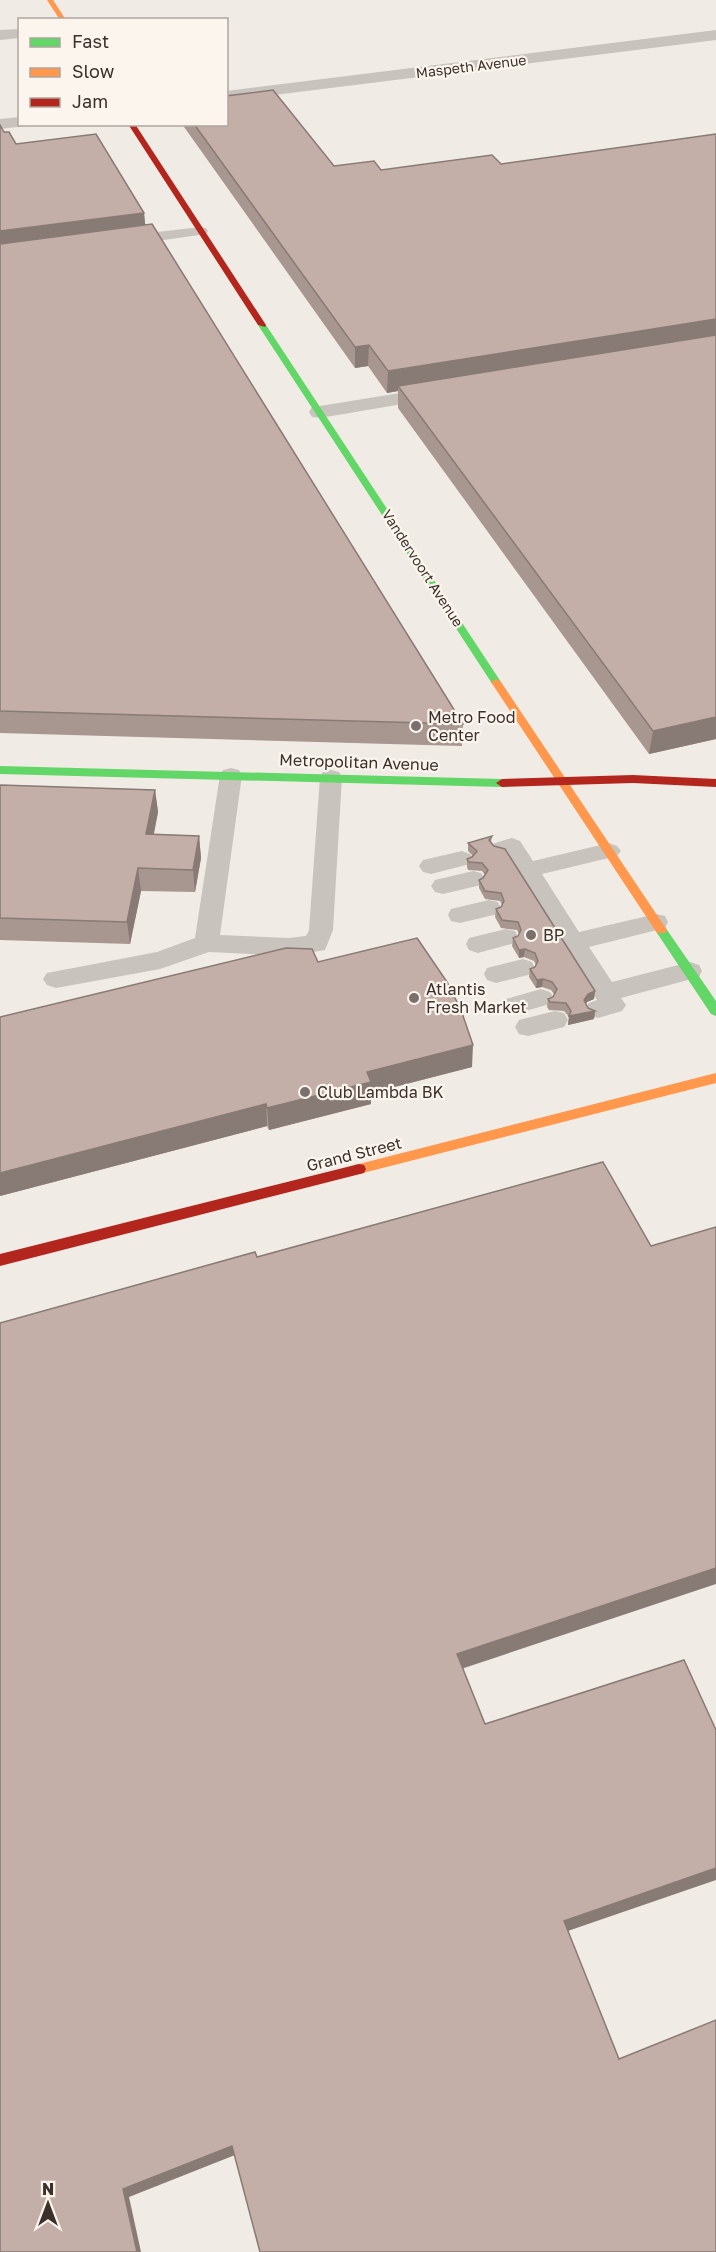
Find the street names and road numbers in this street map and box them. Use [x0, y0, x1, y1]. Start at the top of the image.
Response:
street label: Maspeth Avenue [415, 51, 527, 81]
street label: Vandervoort Avenue [379, 506, 467, 630]
street label: Metropolitan Avenue [279, 749, 439, 775]
street label: Grand Street [304, 1133, 404, 1175]

